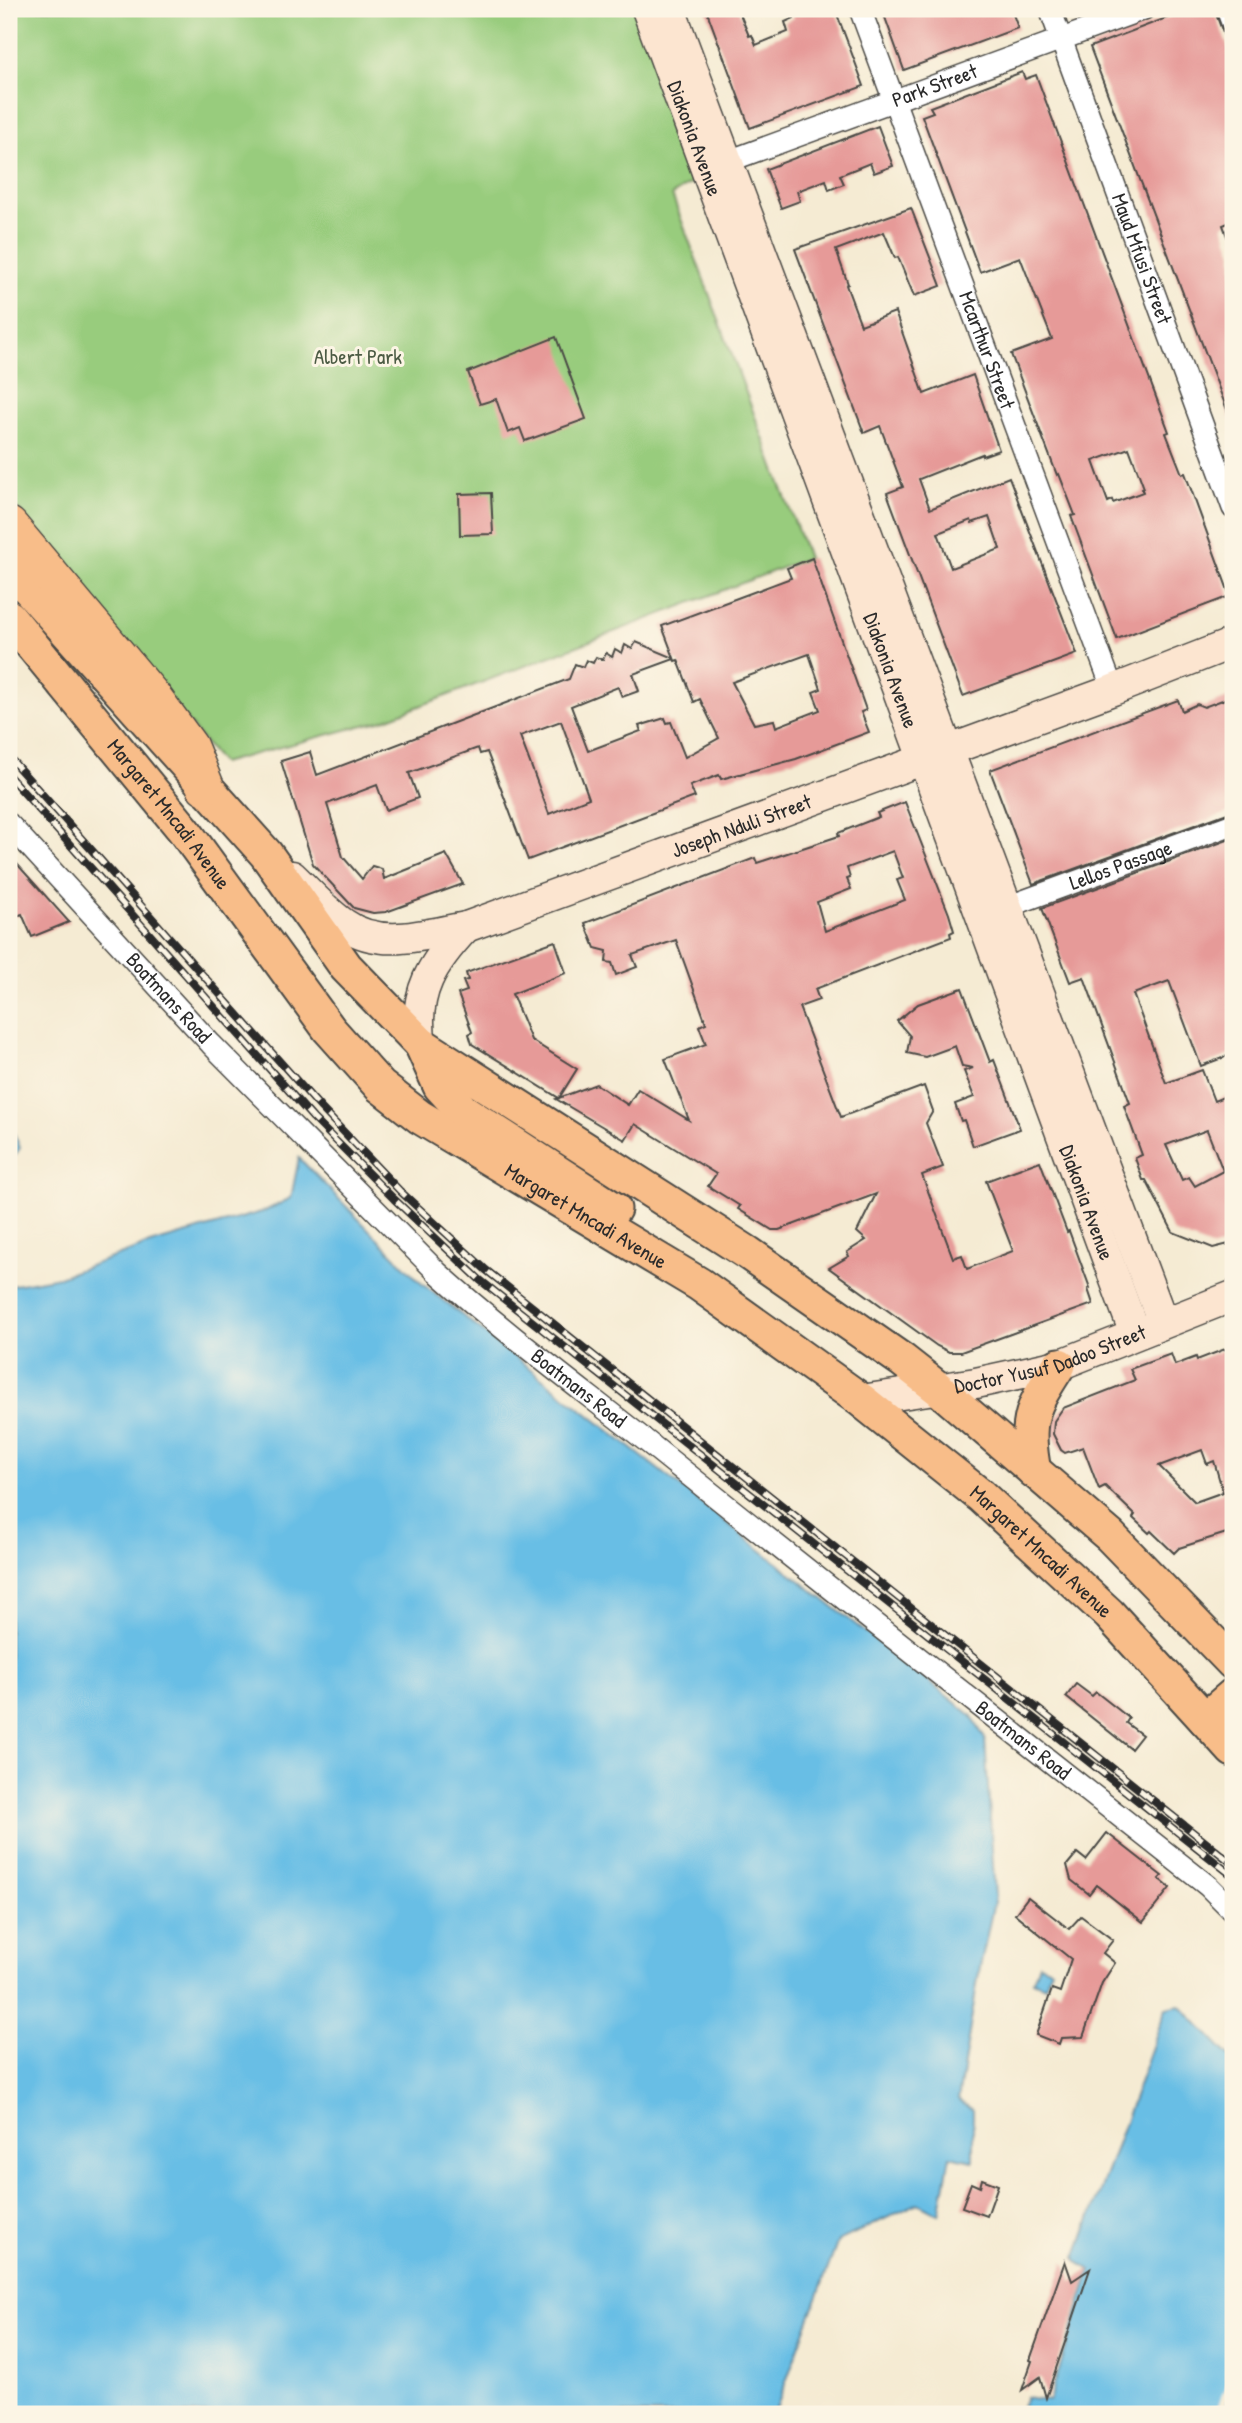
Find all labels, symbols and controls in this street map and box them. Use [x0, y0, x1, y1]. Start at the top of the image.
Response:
street label: Park Street [888, 56, 982, 114]
street label: Diakonia Avenue [661, 77, 730, 200]
street label: Maud Mfusi Street [1105, 189, 1180, 329]
street label: Mcarthur Street [952, 287, 1023, 414]
park label: Albert Park [314, 342, 402, 371]
street label: Diakonia Avenue [857, 609, 926, 732]
street label: Margaret Mncadi Avenue [101, 732, 238, 895]
street label: Joseph Nduli Street [667, 786, 816, 865]
street label: Lellos Passage [1065, 833, 1176, 897]
street label: Boatmans Road [120, 946, 218, 1049]
street label: Diakonia Avenue [1053, 1141, 1122, 1264]
street label: Margaret Mncadi Avenue [499, 1156, 672, 1275]
street label: Doctor Yusuf Dadoo Street [952, 1317, 1151, 1400]
street label: Boatmans Road [525, 1341, 633, 1434]
street label: Margaret Mncadi Avenue [964, 1478, 1119, 1624]
street label: Boatmans Road [970, 1693, 1077, 1786]

